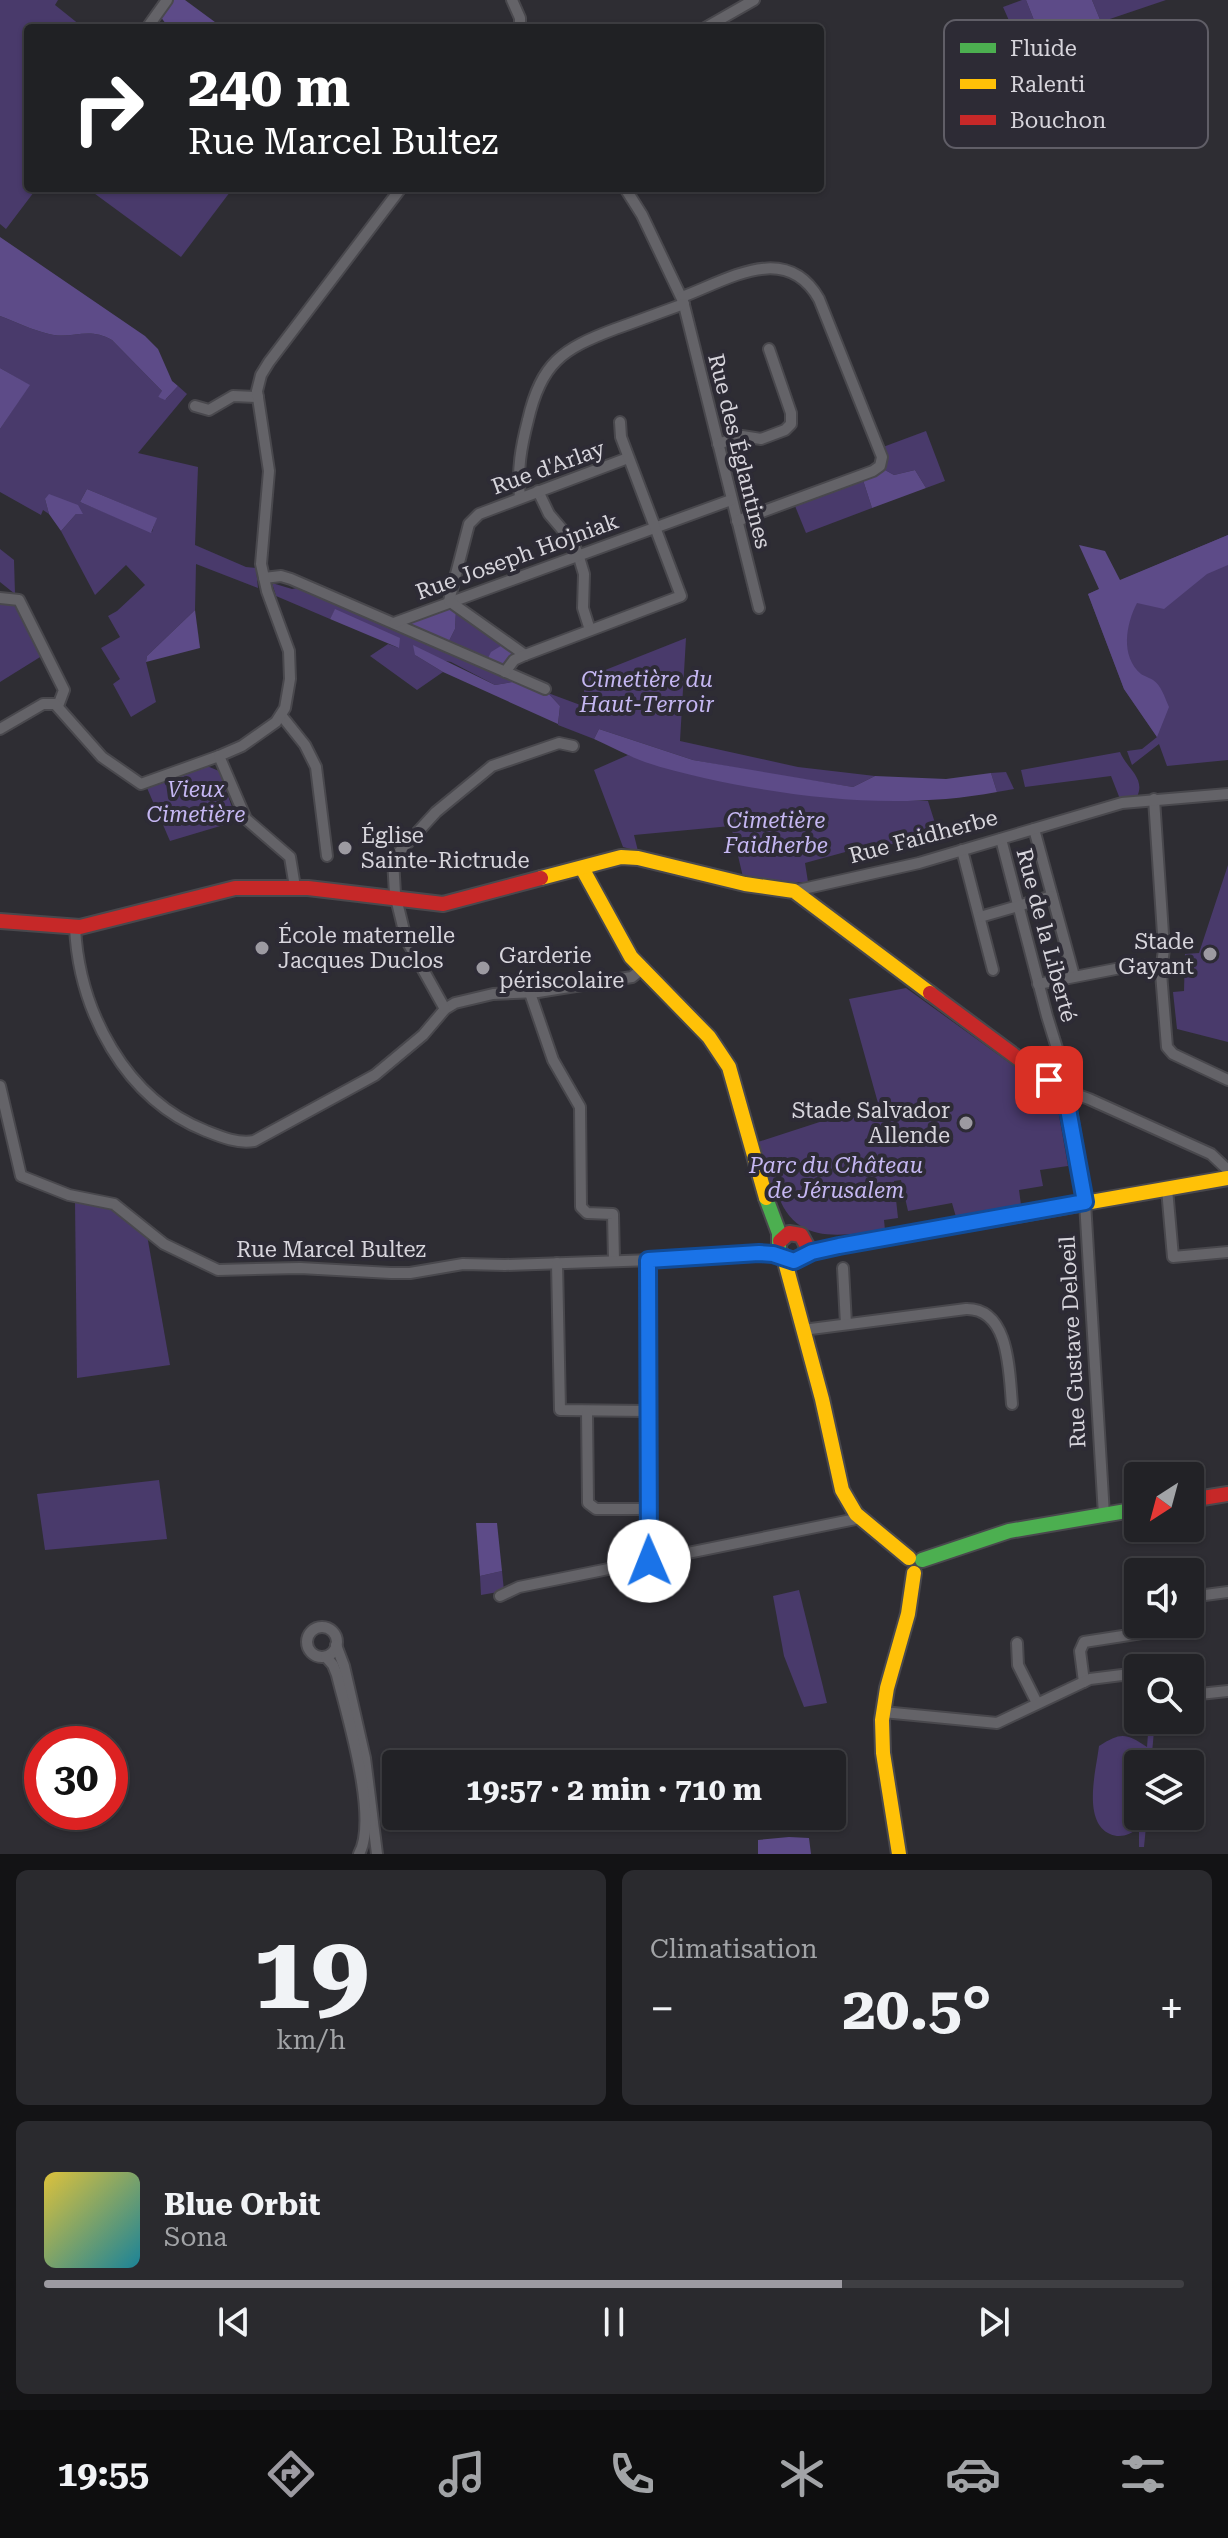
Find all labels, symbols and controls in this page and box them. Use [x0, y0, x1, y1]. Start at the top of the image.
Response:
legend [944, 20, 1208, 148]
text: Fluide [1010, 36, 1077, 61]
text: 240 m [188, 54, 350, 120]
icon: right [56, 56, 160, 160]
text: Ralenti [1010, 72, 1085, 97]
text: Bouchon [1010, 108, 1106, 133]
text: Rue Marcel Bultez [188, 121, 498, 163]
street label: Rue des Églantines [703, 351, 777, 551]
street label: Rue d'Arlay [488, 435, 608, 499]
street label: Rue Joseph Hojniak [413, 508, 622, 605]
park label: Cimetière du Haut-Terroir [579, 667, 714, 717]
park label: Vieux Cimetière [147, 777, 245, 827]
street label: Rue Faidherbe [846, 805, 1000, 868]
park label: Cimetière Faidherbe [723, 808, 828, 858]
place label: Église Sainte-Rictrude [361, 822, 529, 873]
marker: Église Sainte-Rictrude [336, 839, 354, 857]
street label: Rue de la Liberté [1011, 846, 1082, 1025]
place label: École maternelle Jacques Duclos [278, 922, 455, 973]
place label: Stade Gayant [1118, 929, 1194, 979]
marker: École maternelle Jacques Duclos [253, 939, 271, 957]
place label: Garderie périscolaire [499, 943, 624, 993]
marker: Stade Gayant [1201, 945, 1219, 963]
marker: Garderie périscolaire [474, 959, 492, 977]
pin [1015, 1046, 1083, 1114]
icon: arrive [1027, 1058, 1071, 1102]
place label: Stade Salvador Allende [792, 1098, 950, 1148]
marker: Stade Salvador Allende [957, 1114, 975, 1132]
park label: Parc du Château de Jérusalem [748, 1153, 923, 1203]
street label: Rue Gustave Deloeil [1054, 1235, 1091, 1449]
street label: Rue Marcel Bultez [236, 1237, 426, 1262]
north arrow [1124, 1462, 1204, 1542]
map controls [1124, 1462, 1204, 1830]
position arrow [607, 1519, 691, 1603]
button: sound [1124, 1558, 1204, 1638]
button: search [1124, 1654, 1204, 1734]
speed limit sign: 30 [24, 1726, 128, 1830]
button: layers [1124, 1750, 1204, 1830]
text: 19:57 · 2 min · 710 m [466, 1772, 762, 1807]
text: 19 [253, 1912, 369, 2033]
text: Climatisation [650, 1934, 817, 1964]
text: 20.5° [842, 1973, 992, 2044]
text: − [650, 1983, 675, 2035]
text: + [1159, 1983, 1184, 2035]
text: km/h [276, 2025, 346, 2055]
text: Blue Orbit [164, 2187, 320, 2222]
text: Sona [164, 2222, 227, 2252]
icon: previous [212, 2300, 256, 2344]
icon: pause [592, 2300, 636, 2344]
icon: next [972, 2300, 1016, 2344]
icon: directions [263, 2446, 319, 2502]
icon: music [434, 2446, 490, 2502]
icon: phone [604, 2446, 660, 2502]
icon: climate [774, 2446, 830, 2502]
icon: car [945, 2446, 1001, 2502]
icon: filters [1115, 2446, 1171, 2502]
text: 19:55 [57, 2453, 149, 2495]

